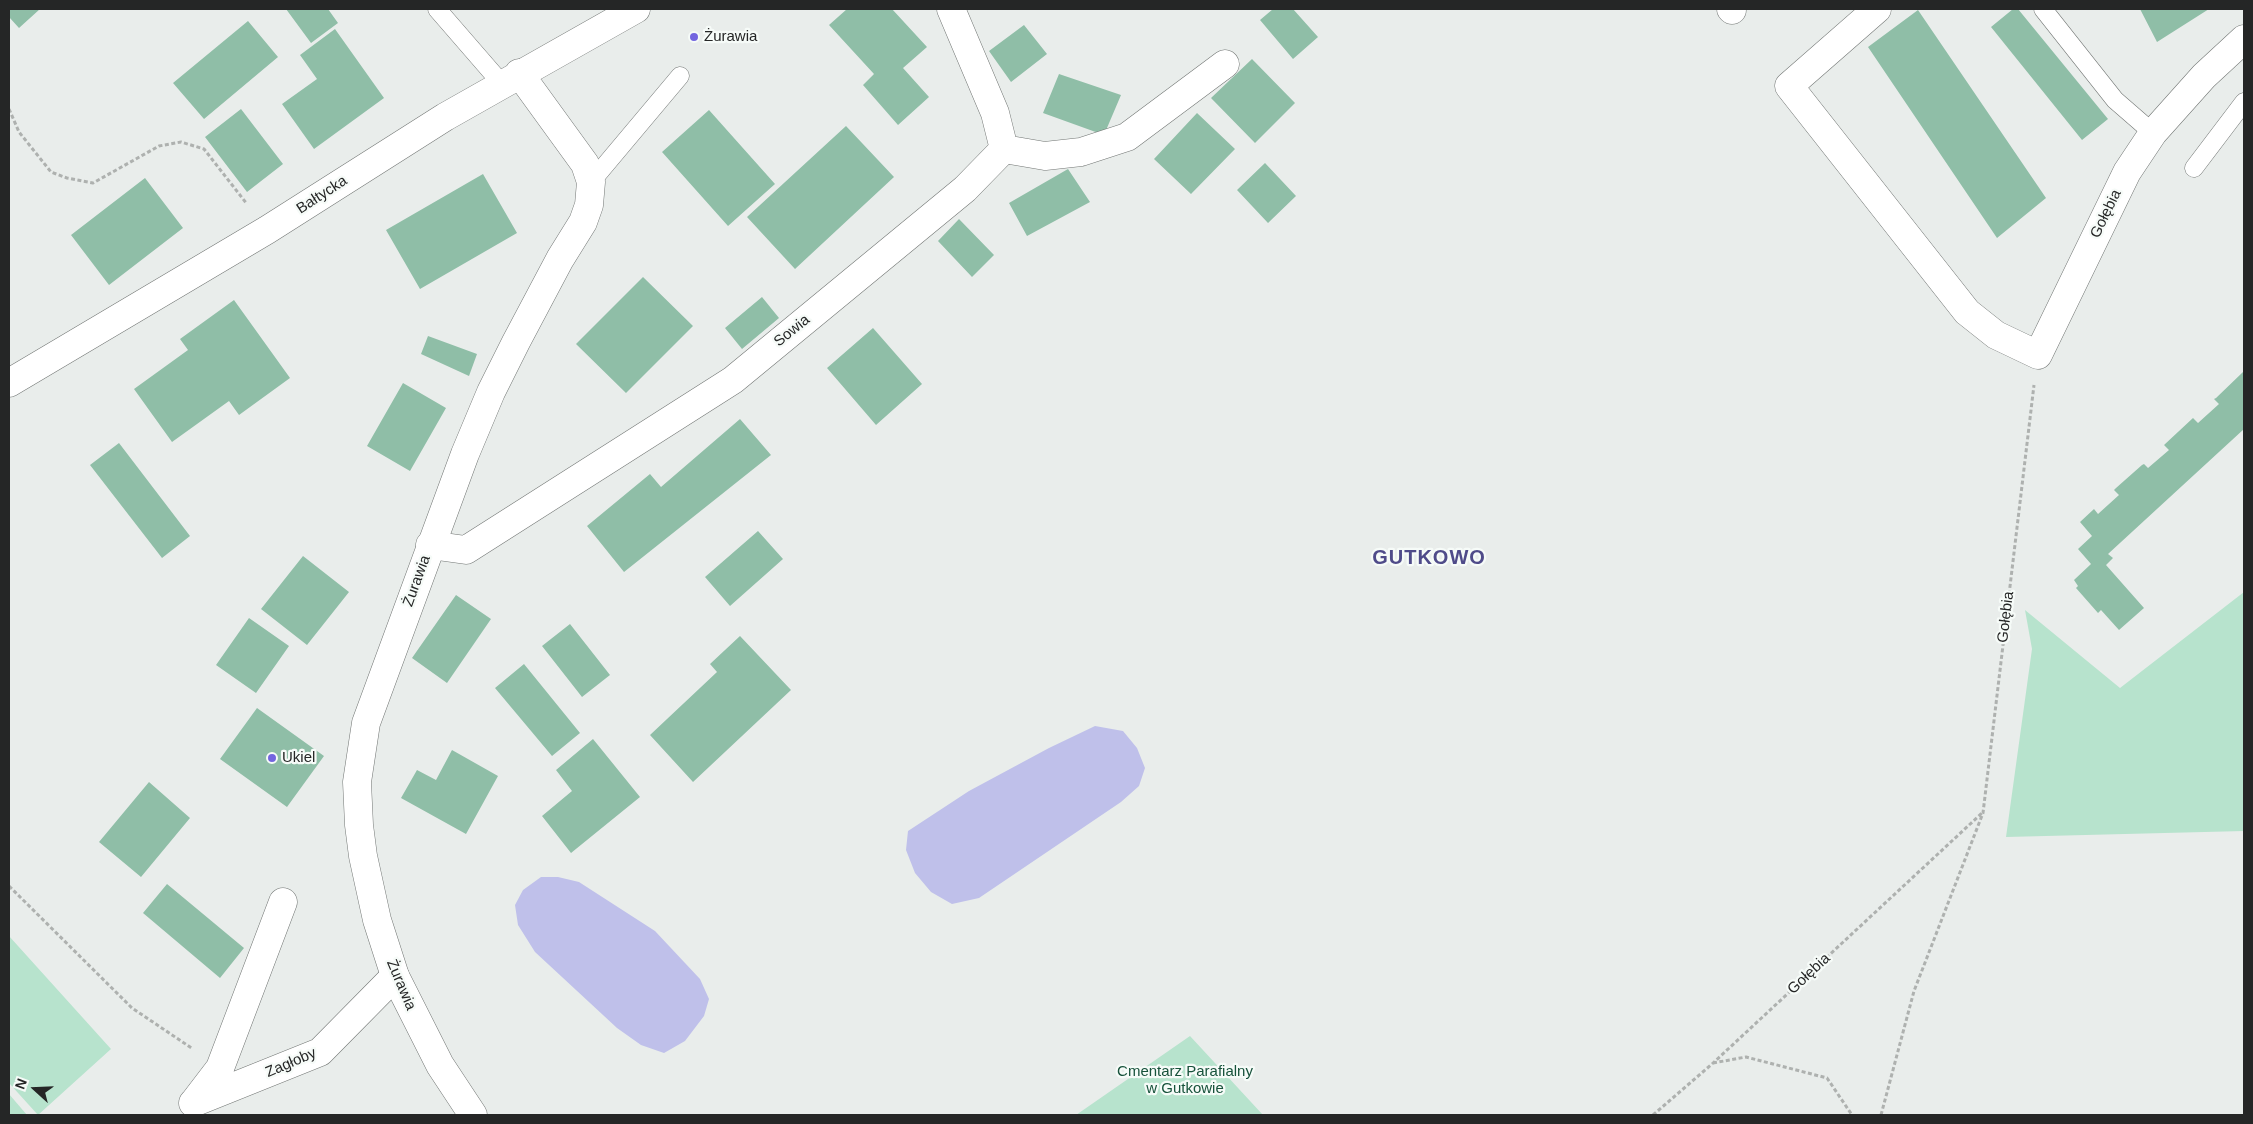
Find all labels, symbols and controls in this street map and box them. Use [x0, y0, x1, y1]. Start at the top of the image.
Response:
place label: Żurawia [704, 28, 757, 46]
marker: Żurawia [688, 31, 700, 43]
street label: Bałtycka [293, 172, 351, 218]
street label: Gołębia [2087, 187, 2125, 241]
street label: Sowia [770, 311, 814, 351]
district label: GUTKOWO [1371, 546, 1487, 570]
street label: Żurawia [399, 553, 435, 609]
street label: Gołębia [1994, 590, 2018, 644]
place label: Ukiel [282, 749, 315, 767]
marker: Ukiel [266, 752, 278, 764]
street label: Gołębia [1784, 950, 1834, 998]
street label: Żurawia [382, 957, 420, 1013]
street label: Zagłoby [263, 1044, 319, 1082]
park label: Cmentarz Parafialny w Gutkowie [1117, 1063, 1253, 1098]
north arrow [10, 1064, 60, 1114]
text: N [12, 1076, 30, 1091]

